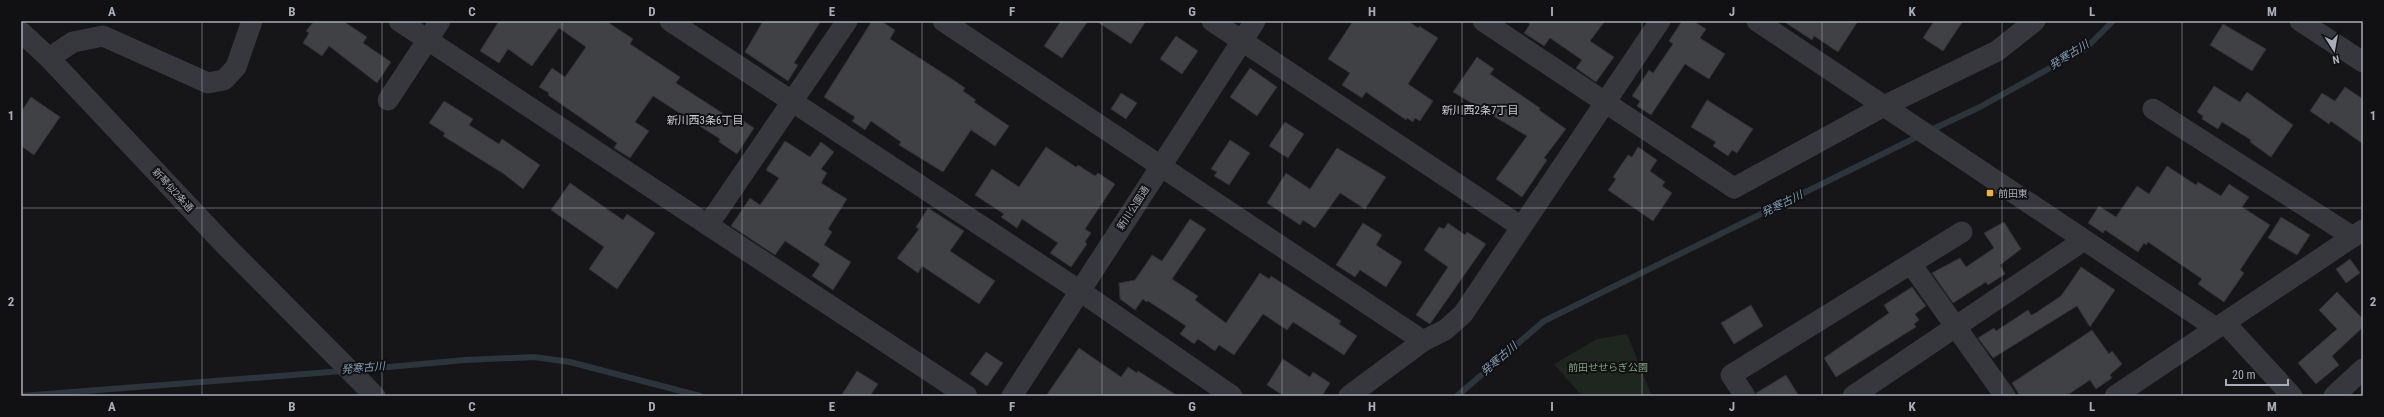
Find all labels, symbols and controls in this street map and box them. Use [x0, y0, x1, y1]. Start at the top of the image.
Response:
text: A [108, 4, 116, 19]
text: B [288, 4, 296, 19]
text: C [468, 4, 476, 19]
text: D [648, 4, 656, 19]
text: E [829, 4, 836, 19]
text: F [1009, 4, 1015, 19]
text: G [1188, 4, 1196, 19]
text: H [1368, 4, 1376, 19]
text: I [1550, 4, 1554, 19]
text: J [1729, 4, 1735, 19]
text: K [1908, 4, 1916, 19]
text: L [2089, 4, 2095, 19]
text: M [2267, 4, 2277, 19]
north arrow [2314, 30, 2354, 70]
water label: 発寒古川 [2047, 37, 2092, 72]
text: N [2331, 52, 2340, 66]
district label: 新川西2条7丁目 [1442, 104, 1518, 117]
text: 1 [8, 108, 14, 123]
text: 1 [2370, 108, 2376, 123]
district label: 新川西3条6丁目 [667, 114, 743, 127]
street label: 新琴似2条通 [150, 166, 196, 214]
street label: 新川公園通 [1115, 184, 1151, 232]
water label: 発寒古川 [1759, 188, 1806, 219]
marker: 前田東 [1985, 188, 1995, 198]
place label: 前田東 [1998, 188, 2028, 199]
text: 2 [8, 294, 15, 309]
text: 2 [2370, 294, 2377, 309]
water label: 発寒古川 [1478, 339, 1521, 378]
water label: 発寒古川 [341, 360, 386, 376]
scale bar [2226, 361, 2288, 387]
park label: 前田せせらぎ公園 [1568, 362, 1648, 373]
text: 20 m [2232, 368, 2256, 382]
text: A [108, 399, 116, 414]
text: B [288, 399, 296, 414]
text: C [468, 399, 476, 414]
text: D [648, 399, 656, 414]
text: E [829, 399, 836, 414]
text: F [1009, 399, 1015, 414]
text: G [1188, 399, 1196, 414]
text: H [1368, 399, 1376, 414]
text: I [1550, 399, 1554, 414]
text: J [1729, 399, 1735, 414]
text: K [1908, 399, 1916, 414]
text: L [2089, 399, 2095, 414]
text: M [2267, 399, 2277, 414]

